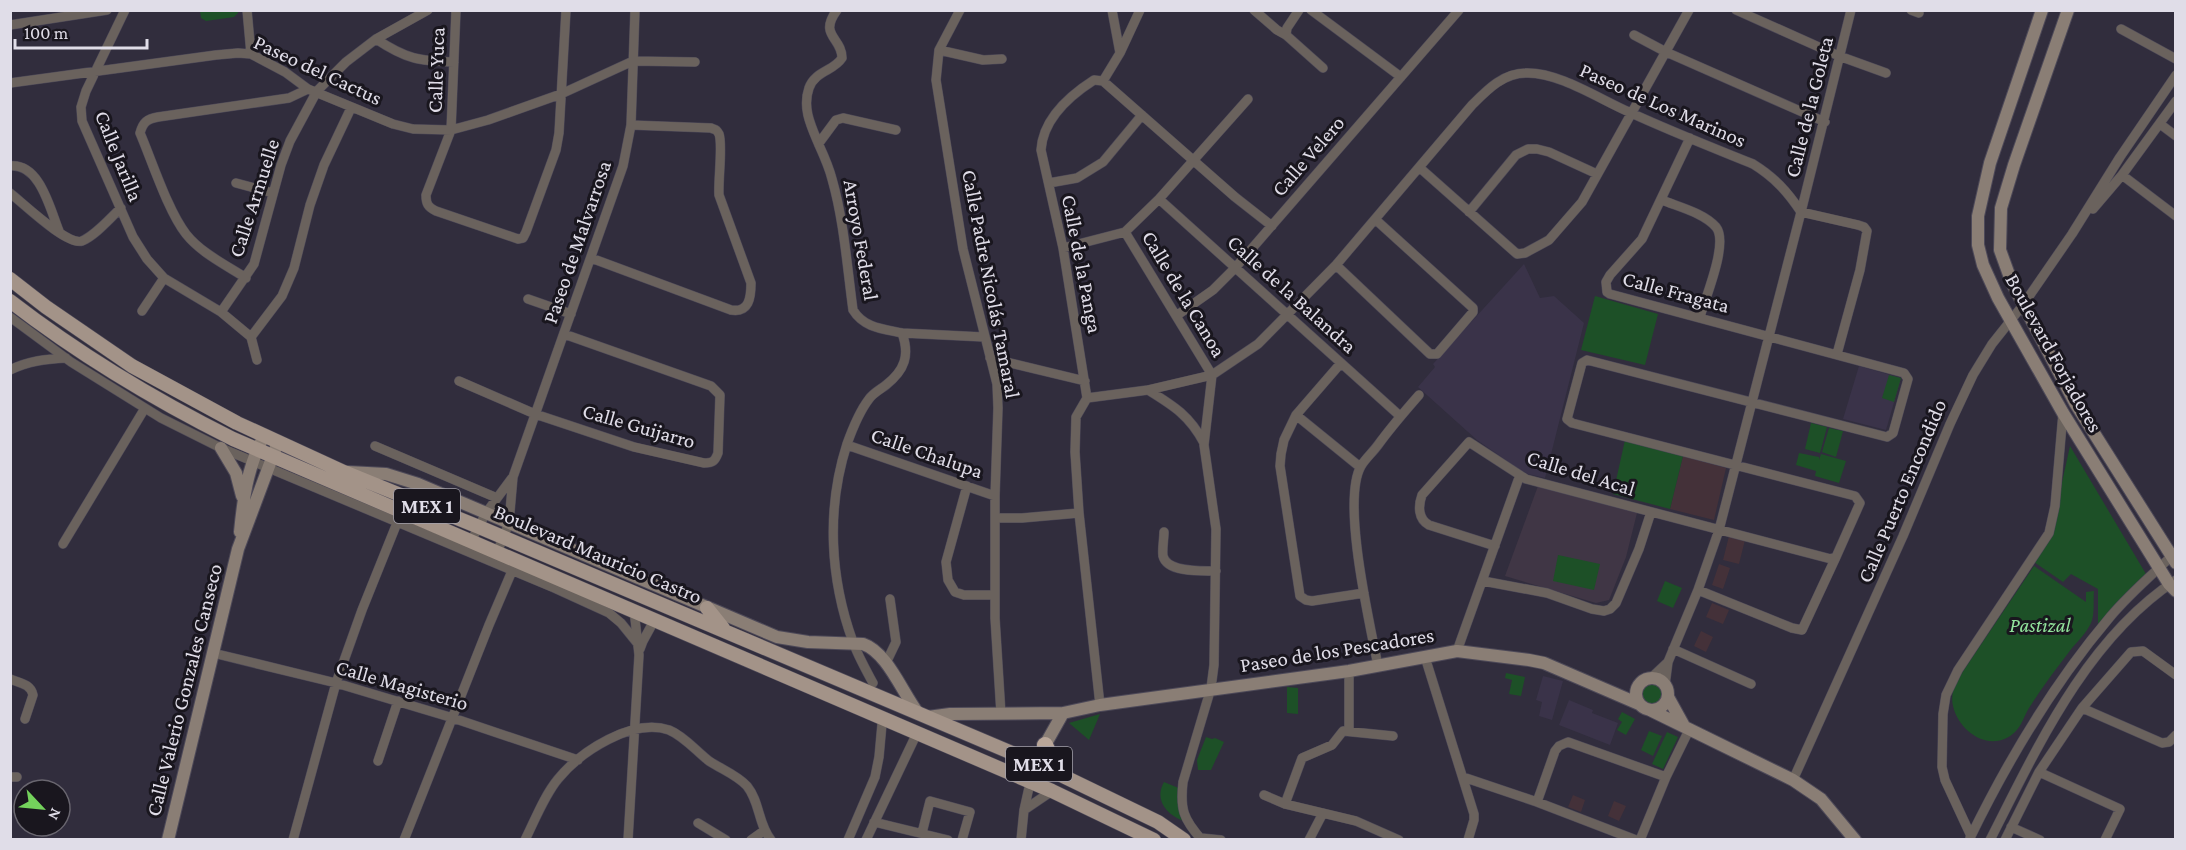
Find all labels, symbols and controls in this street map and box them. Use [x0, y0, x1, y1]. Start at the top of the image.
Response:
scale bar [15, 12, 147, 50]
text: 100 m [24, 23, 69, 43]
street label: Calle Yuca [423, 26, 450, 113]
street label: Paseo del Cactus [250, 30, 386, 110]
street label: Calle de la Goleta [1780, 34, 1838, 180]
street label: Paseo de Los Marinos [1576, 58, 1750, 152]
street label: Calle Jarilla [90, 107, 148, 205]
street label: Calle Velero [1267, 111, 1349, 201]
street label: Calle Armuelle [224, 136, 284, 260]
street label: Paseo de Malvarrosa [538, 157, 616, 327]
street label: Calle Padre Nicolás Tamaral [957, 168, 1025, 400]
street label: Arroyo Federal [839, 178, 883, 302]
street label: Calle de la Panga [1057, 193, 1107, 336]
street label: Calle de la Canoa [1137, 227, 1231, 362]
street label: Calle de la Balandra [1223, 230, 1362, 358]
street label: Calle Fragata [1620, 266, 1732, 318]
street label: Boulevard Forjadores [2000, 269, 2108, 437]
street label: Calle Puerto Encondido [1853, 396, 1951, 586]
street label: Calle Guijarro [580, 398, 698, 454]
street label: Calle Chalupa [868, 423, 986, 483]
street label: Calle del Acal [1524, 445, 1638, 501]
road number: MEX 1 [394, 489, 460, 523]
street label: Boulevard Mauricio Castro [490, 499, 706, 609]
street label: Calle Valerio Gonzales Canseco [141, 561, 227, 819]
park label: Pastizal [2009, 613, 2072, 637]
street label: Paseo de los Pescadores [1238, 623, 1436, 677]
street label: Calle Magisterio [333, 655, 471, 715]
road number: MEX 1 [1006, 747, 1072, 781]
north arrow [12, 778, 72, 838]
text: N [45, 806, 65, 823]

